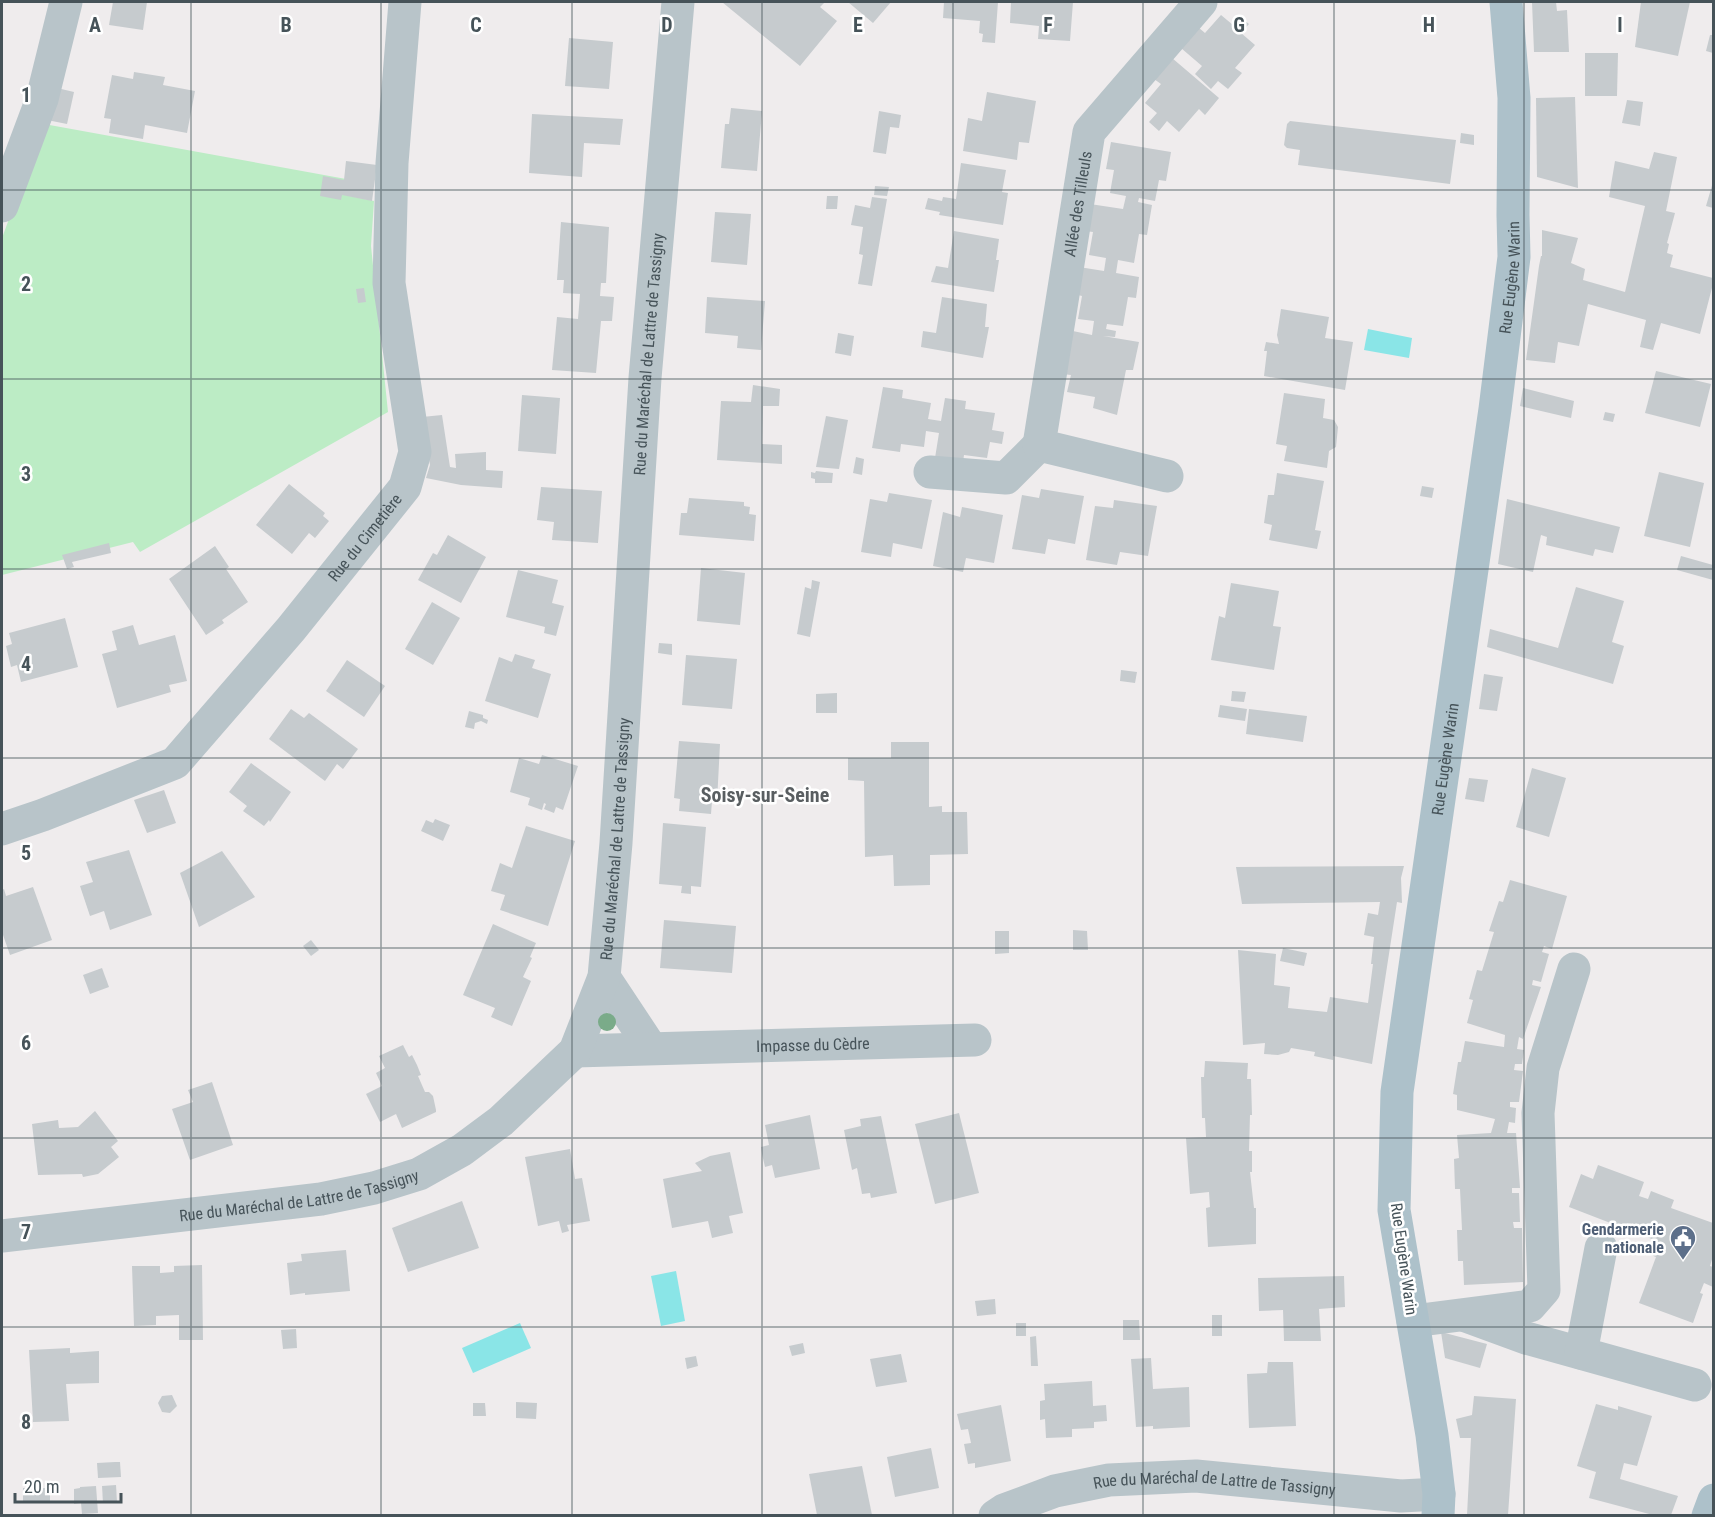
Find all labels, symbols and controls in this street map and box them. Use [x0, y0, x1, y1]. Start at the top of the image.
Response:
text: A [89, 13, 101, 37]
text: B [280, 13, 292, 37]
text: C [470, 13, 482, 37]
text: D [661, 13, 673, 37]
text: E [853, 13, 863, 37]
text: F [1043, 13, 1053, 37]
text: G [1233, 13, 1245, 37]
text: H [1423, 13, 1435, 37]
text: I [1617, 13, 1623, 37]
text: 1 [21, 83, 31, 107]
street label: Allée des Tilleuls [1060, 149, 1095, 258]
street label: Rue Eugène Warin [1495, 221, 1524, 335]
street label: Rue du Maréchal de Lattre de Tassigny [629, 232, 667, 476]
text: 2 [21, 272, 31, 296]
text: 3 [21, 462, 31, 486]
street label: Rue du Cimetière [324, 490, 406, 585]
text: 4 [21, 652, 31, 676]
street label: Rue Eugène Warin [1427, 702, 1462, 816]
street label: Rue du Maréchal de Lattre de Tassigny [596, 717, 633, 961]
district label: Soisy-sur-Seine [701, 783, 829, 807]
text: 5 [21, 841, 31, 865]
text: 6 [21, 1031, 31, 1055]
street label: Impasse du Cèdre [756, 1033, 870, 1056]
street label: Rue du Maréchal de Lattre de Tassigny [178, 1165, 421, 1225]
street label: Rue Eugène Warin [1387, 1202, 1421, 1316]
text: 7 [21, 1220, 31, 1244]
place label: Gendarmerie nationale [1582, 1220, 1664, 1257]
public building icon: Gendarmerie nationale [1668, 1223, 1698, 1261]
text: 8 [21, 1410, 31, 1434]
scale bar [15, 1466, 122, 1504]
street label: Rue du Maréchal de Lattre de Tassigny [1091, 1466, 1337, 1499]
text: 20 m [24, 1476, 59, 1497]

